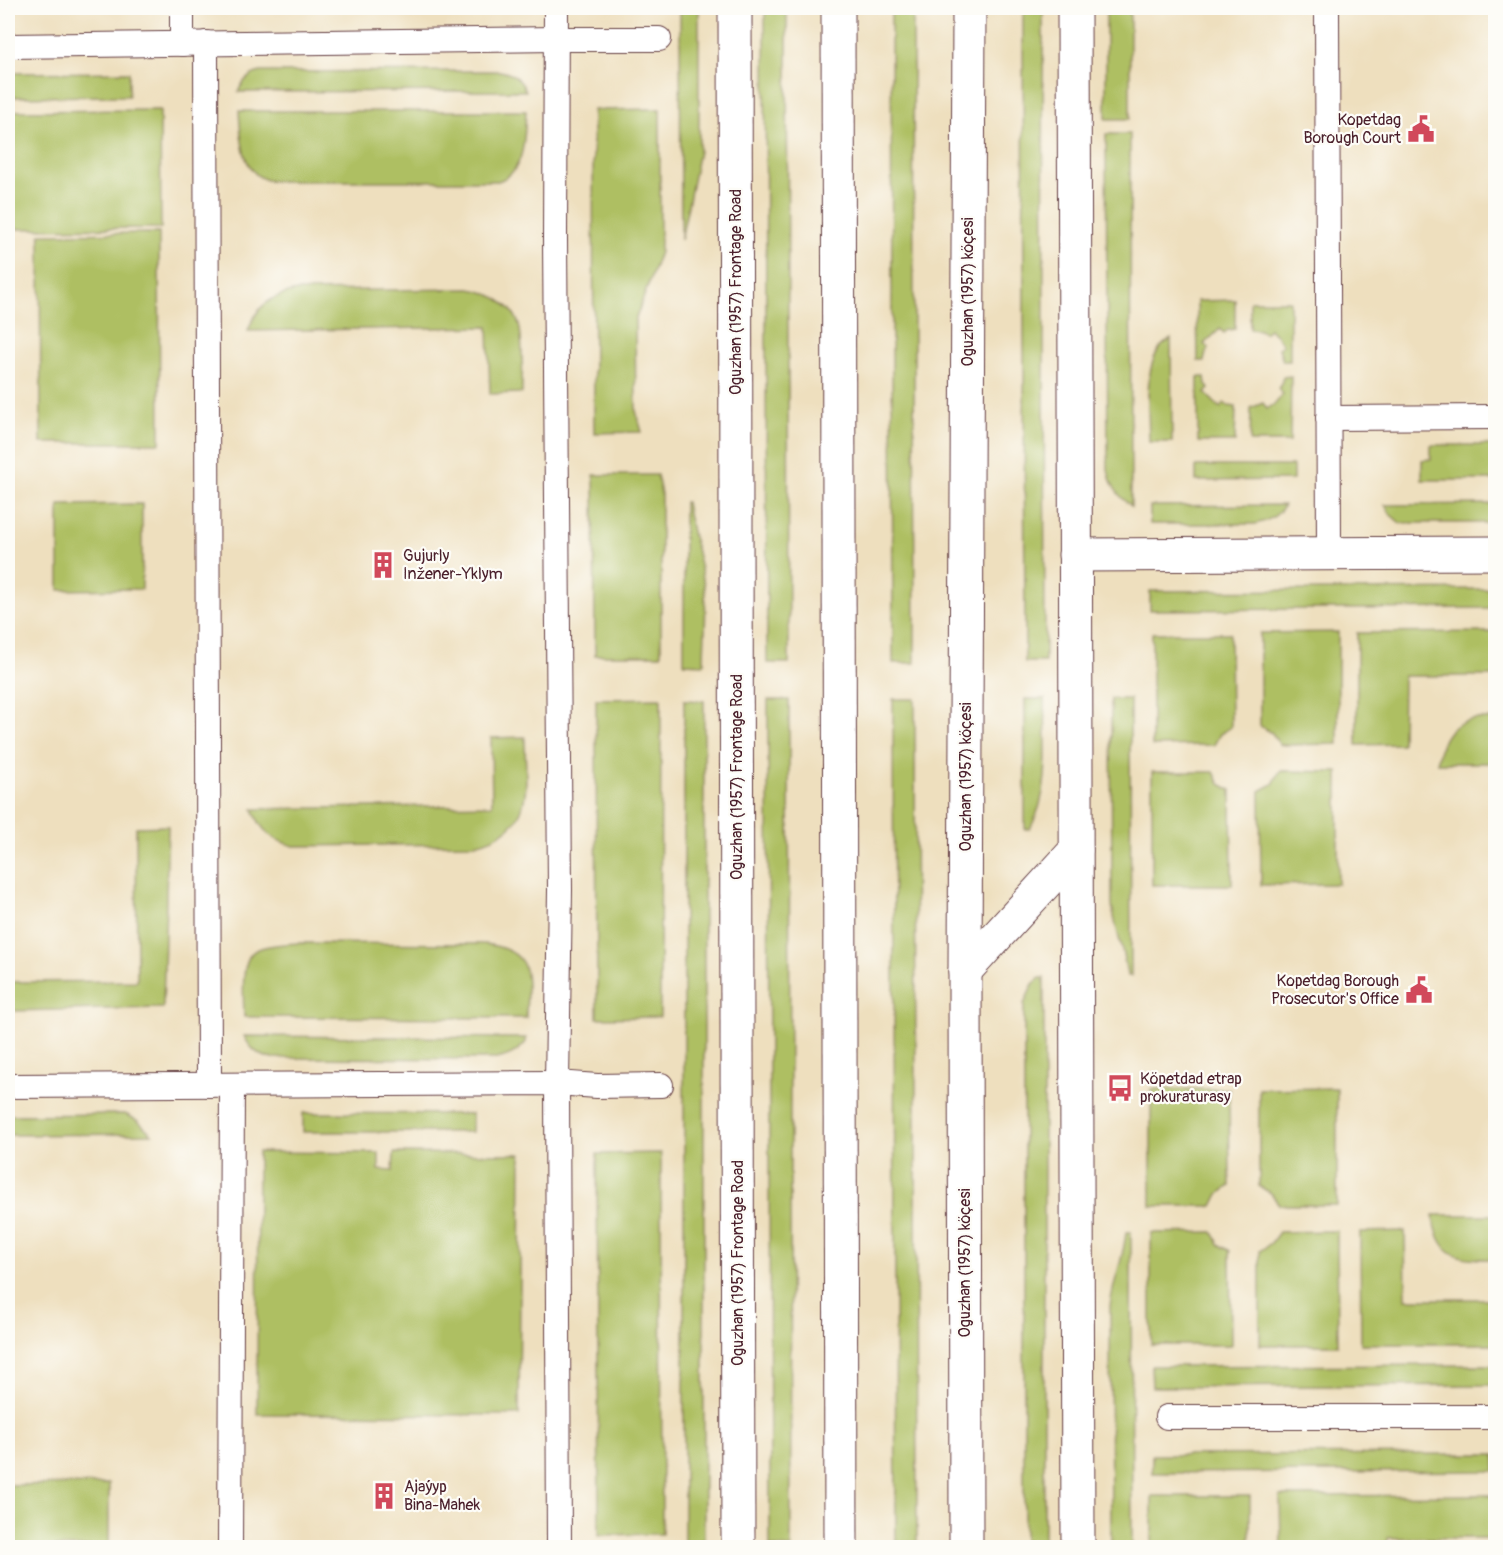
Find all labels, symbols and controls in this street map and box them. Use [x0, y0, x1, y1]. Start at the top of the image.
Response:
place label: Kopetdag Borough Court [1303, 110, 1402, 148]
public building icon: Kopetdag Borough Court [1406, 114, 1436, 144]
street label: Oguzhan (1957) Frontage Road [726, 189, 746, 395]
street label: Oguzhan (1957) köçesi [958, 217, 978, 367]
place label: Gujurly Inžener-Yklym [403, 546, 503, 584]
building icon: Gujurly Inžener-Yklym [368, 550, 398, 580]
street label: Oguzhan (1957) Frontage Road [727, 674, 747, 880]
street label: Oguzhan (1957) köçesi [956, 702, 976, 852]
place label: Kopetdag Borough Prosecutor's Office [1271, 971, 1399, 1009]
public building icon: Kopetdag Borough Prosecutor's Office [1404, 975, 1434, 1005]
place label: Köpetdad etrap prokuraturasy [1140, 1069, 1242, 1107]
bus stop icon: Köpetdad etrap prokuraturasy [1105, 1073, 1135, 1103]
street label: Oguzhan (1957) Frontage Road [728, 1160, 748, 1366]
street label: Oguzhan (1957) köçesi [955, 1188, 975, 1338]
place label: Ajaýyp Bina-Mahek [404, 1477, 480, 1515]
building icon: Ajaýyp Bina-Mahek [369, 1481, 399, 1511]

